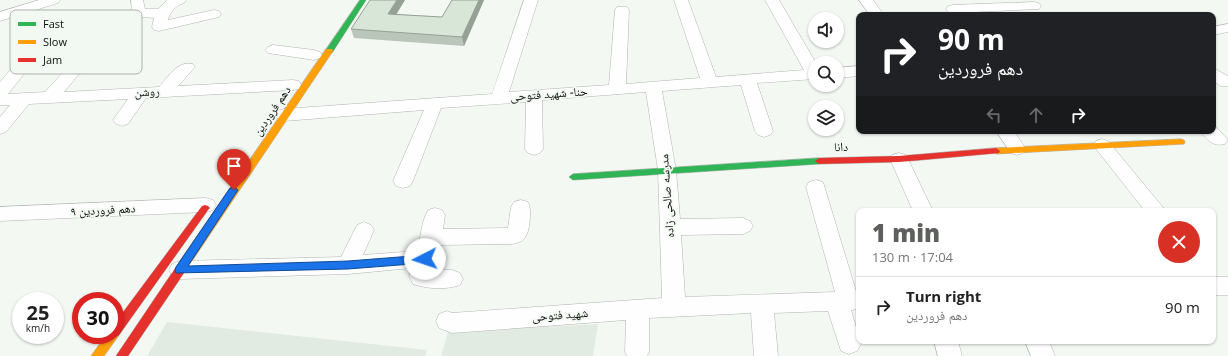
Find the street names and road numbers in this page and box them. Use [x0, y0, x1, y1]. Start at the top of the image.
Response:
street label: روشن [134, 82, 160, 101]
street label: دهم فروردین [249, 82, 295, 139]
street label: حنا- شهید فتوحی [510, 82, 589, 105]
street label: دانا [833, 138, 849, 155]
street label: مدرسه صالحی زاده [655, 154, 678, 239]
street label: دهم فروردین ۹ [70, 199, 136, 220]
street label: شهید فتوحی [531, 304, 589, 325]

